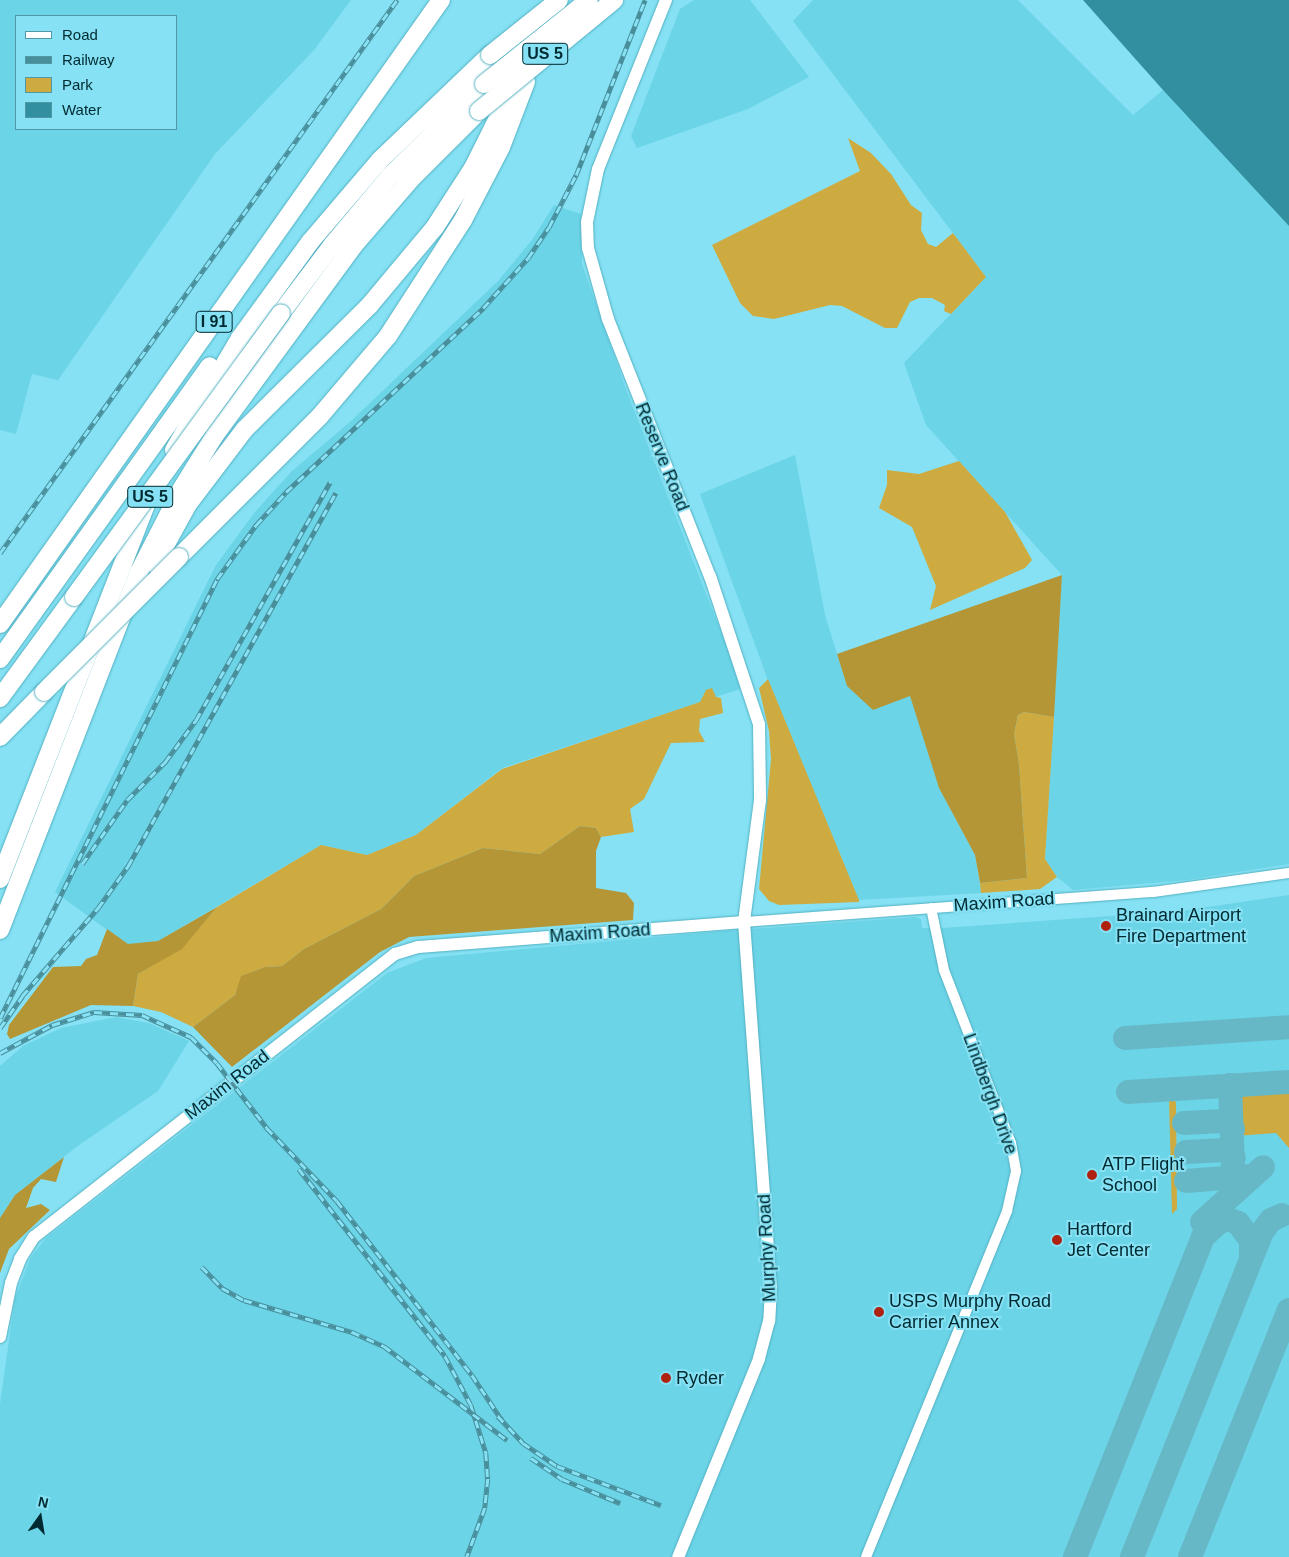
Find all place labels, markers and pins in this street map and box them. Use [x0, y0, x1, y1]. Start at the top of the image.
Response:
place label: Brainard Airport Fire Department [1116, 905, 1246, 948]
marker: Brainard Airport Fire Department [1100, 920, 1112, 932]
place label: ATP Flight School [1102, 1154, 1185, 1196]
marker: ATP Flight School [1086, 1169, 1098, 1181]
place label: Hartford Jet Center [1067, 1219, 1150, 1262]
marker: Hartford Jet Center [1051, 1234, 1063, 1246]
place label: USPS Murphy Road Carrier Annex [889, 1291, 1051, 1334]
marker: USPS Murphy Road Carrier Annex [873, 1306, 885, 1318]
place label: Ryder [676, 1367, 724, 1389]
marker: Ryder [660, 1372, 672, 1384]

